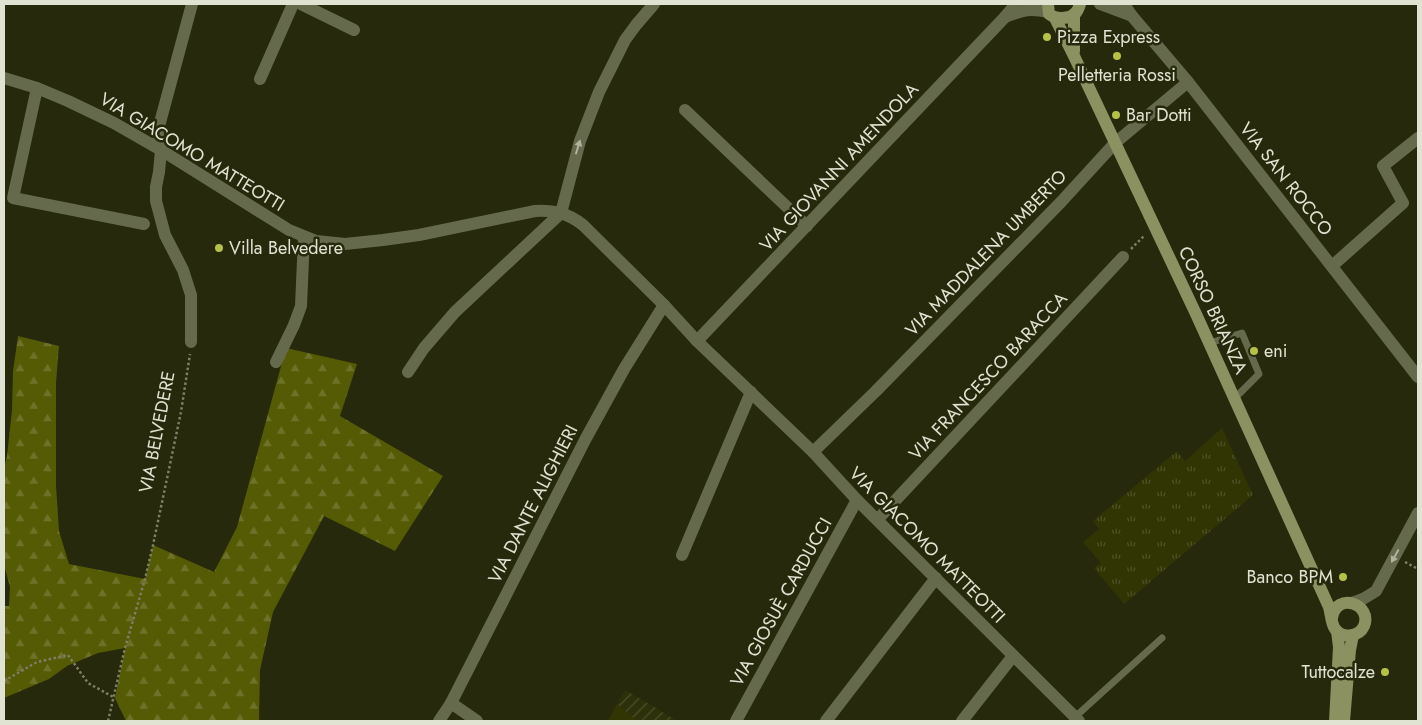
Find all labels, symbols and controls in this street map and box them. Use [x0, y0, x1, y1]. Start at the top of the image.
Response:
place label: Pizza Express [1057, 24, 1160, 50]
marker: Pizza Express [1041, 31, 1053, 43]
marker: Pelletteria Rossi [1111, 50, 1123, 62]
place label: Pelletteria Rossi [1058, 62, 1176, 88]
street label: VIA GIOVANNI AMENDOLA [754, 77, 924, 257]
street label: VIA GIACOMO MATTEOTTI [95, 86, 289, 218]
place label: Bar Dotti [1126, 102, 1192, 128]
marker: Bar Dotti [1110, 109, 1122, 121]
street label: VIA SAN ROCCO [1233, 117, 1339, 241]
one-way arrow [575, 140, 582, 155]
street label: VIA MADDALENA UMBERTO [899, 164, 1073, 342]
place label: Villa Belvedere [229, 235, 343, 261]
marker: Villa Belvedere [213, 242, 225, 254]
street label: CORSO BRIANZA [1172, 242, 1254, 378]
street label: VIA FRANCESCO BARACCA [903, 286, 1073, 466]
place label: eni [1264, 338, 1287, 364]
marker: eni [1248, 345, 1260, 357]
street label: VIA BELVEDERE [132, 369, 182, 495]
street label: VIA DANTE ALIGHIERI [482, 420, 584, 588]
street label: VIA GIACOMO MATTEOTTI [843, 461, 1011, 629]
street label: VIA GIOSUÈ CARDUCCI [724, 513, 838, 691]
one-way arrow [1391, 549, 1399, 563]
place label: Banco BPM [1247, 564, 1333, 590]
marker: Banco BPM [1337, 571, 1349, 583]
place label: Tuttocalze [1301, 659, 1375, 685]
marker: Tuttocalze [1379, 666, 1391, 678]

